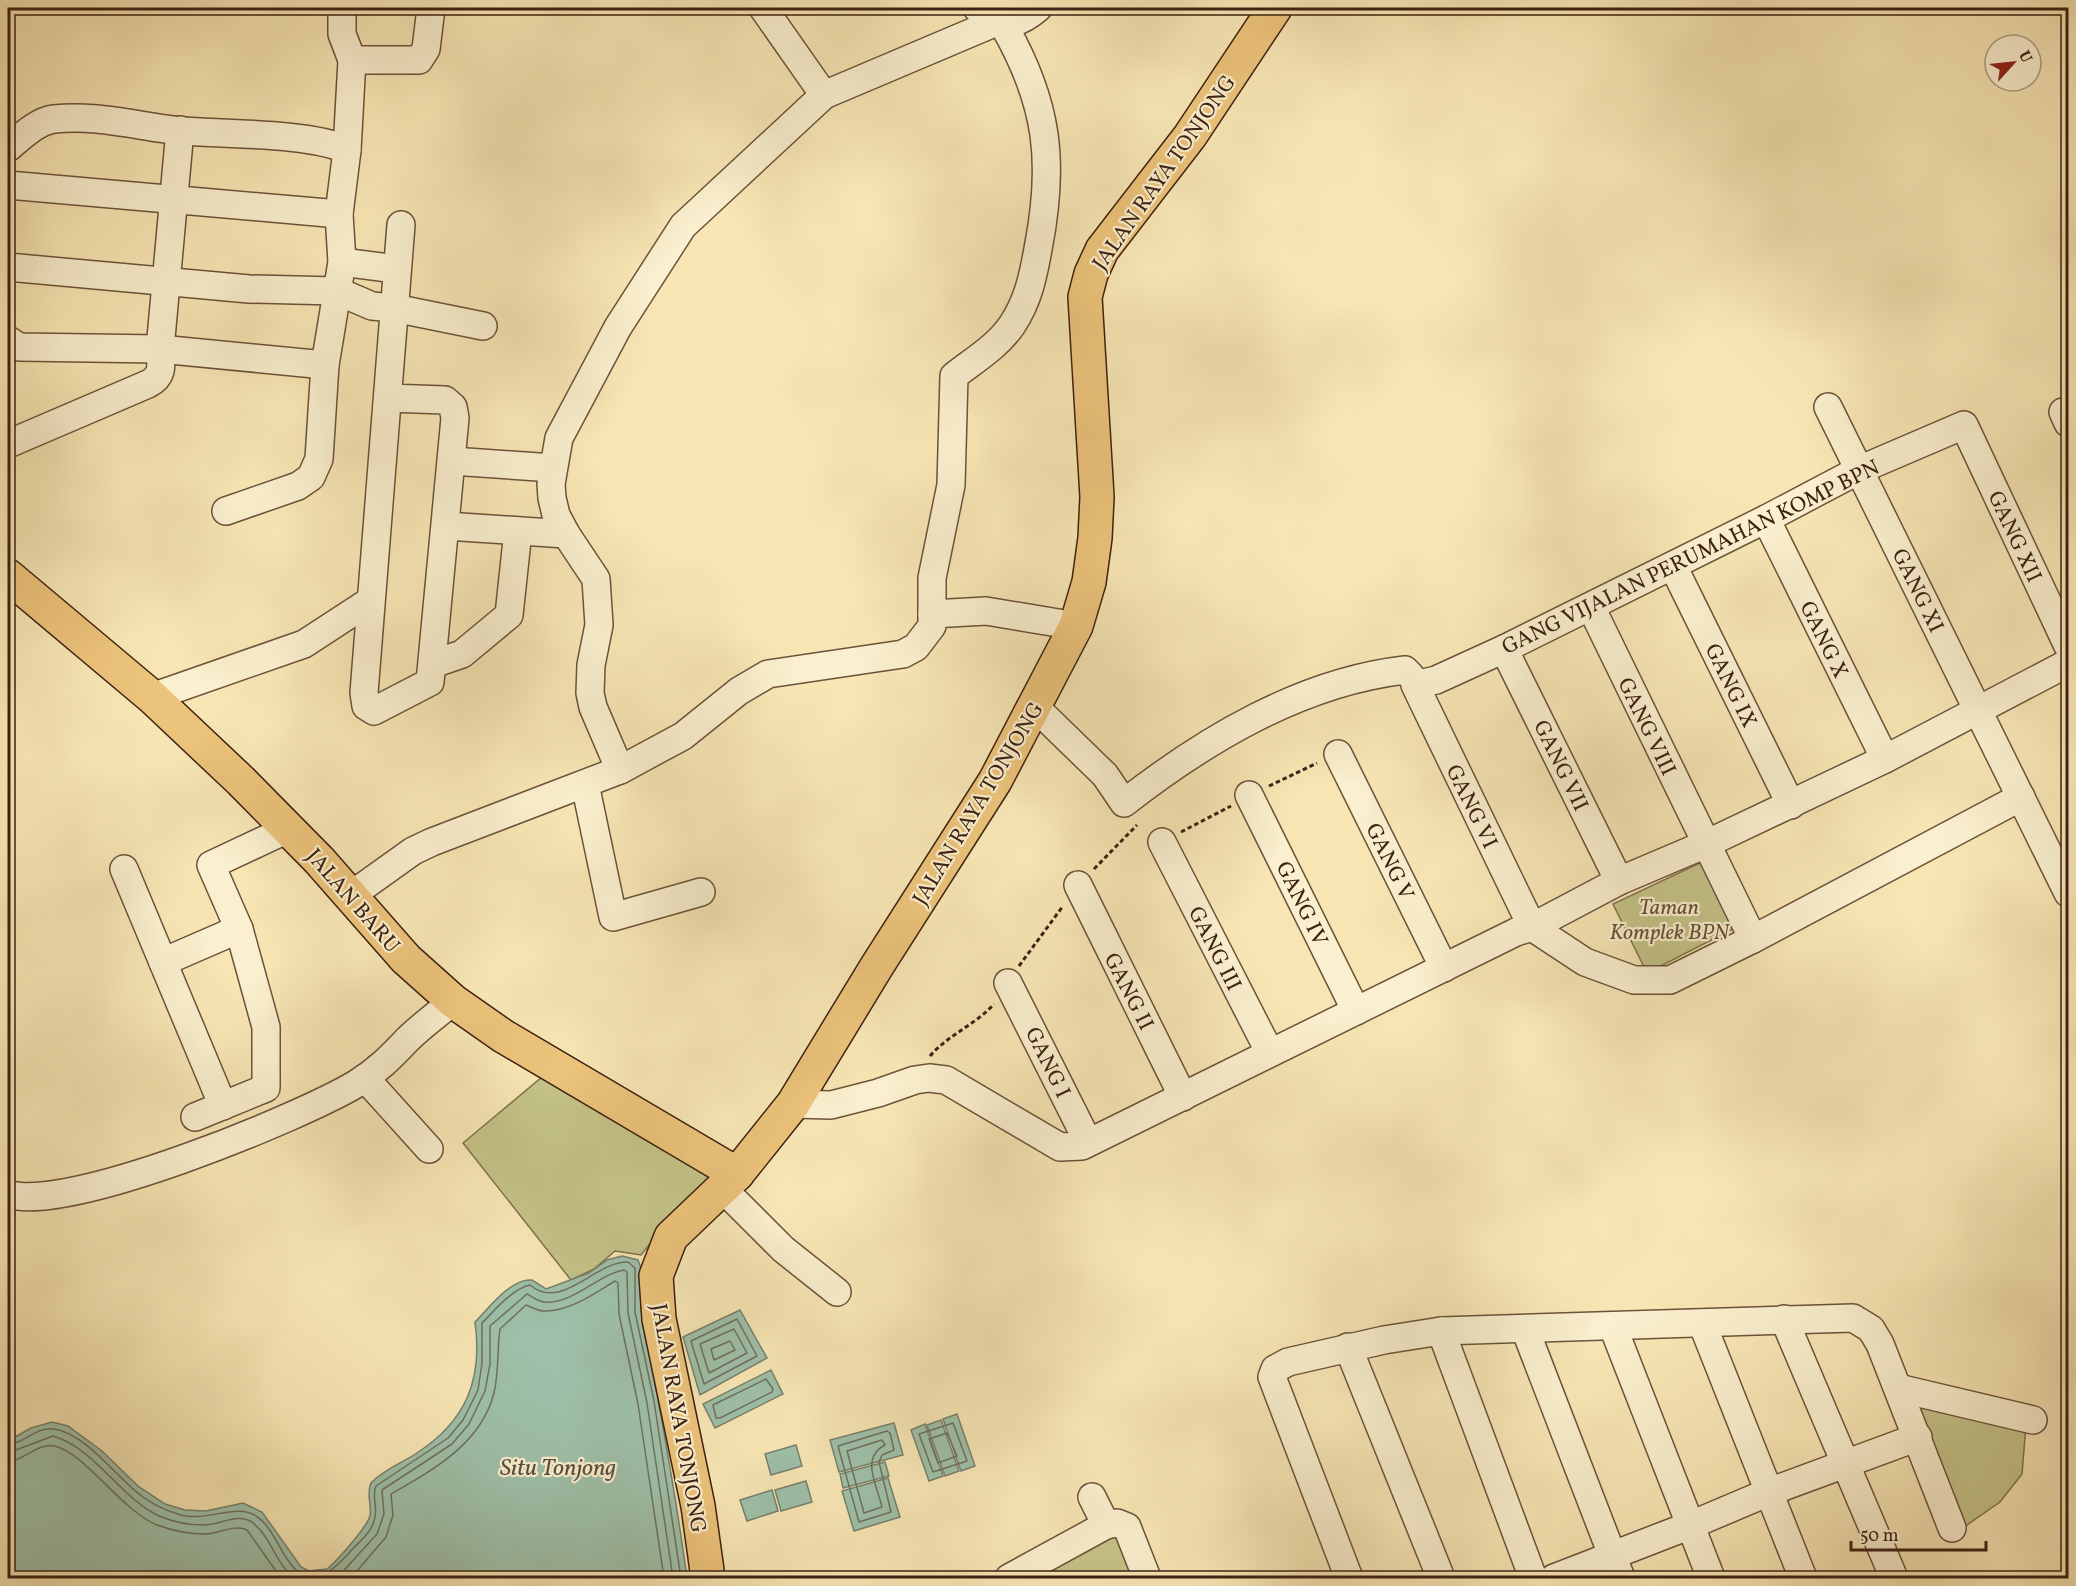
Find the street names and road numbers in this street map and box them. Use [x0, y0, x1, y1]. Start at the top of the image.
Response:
street label: JALAN RAYA TONJONG [1086, 69, 1244, 278]
street label: GANG VIJALAN PERUMAHAN KOMP BPN [1497, 453, 1885, 664]
street label: GANG XII [1979, 486, 2048, 588]
street label: GANG XI [1883, 544, 1950, 638]
street label: GANG X [1791, 596, 1855, 684]
street label: GANG IX [1696, 639, 1763, 733]
street label: GANG VIII [1609, 673, 1683, 781]
street label: JALAN RAYA TONJONG [906, 697, 1052, 912]
street label: GANG VII [1524, 715, 1595, 817]
street label: GANG VI [1437, 760, 1504, 854]
street label: GANG V [1357, 818, 1421, 906]
street label: JALAN BARU [298, 843, 406, 961]
street label: GANG IV [1267, 857, 1335, 952]
street label: GANG III [1179, 902, 1248, 997]
street label: GANG II [1095, 948, 1160, 1036]
street label: GANG I [1016, 1022, 1077, 1104]
street label: JALAN RAYA TONJONG [642, 1301, 713, 1536]

